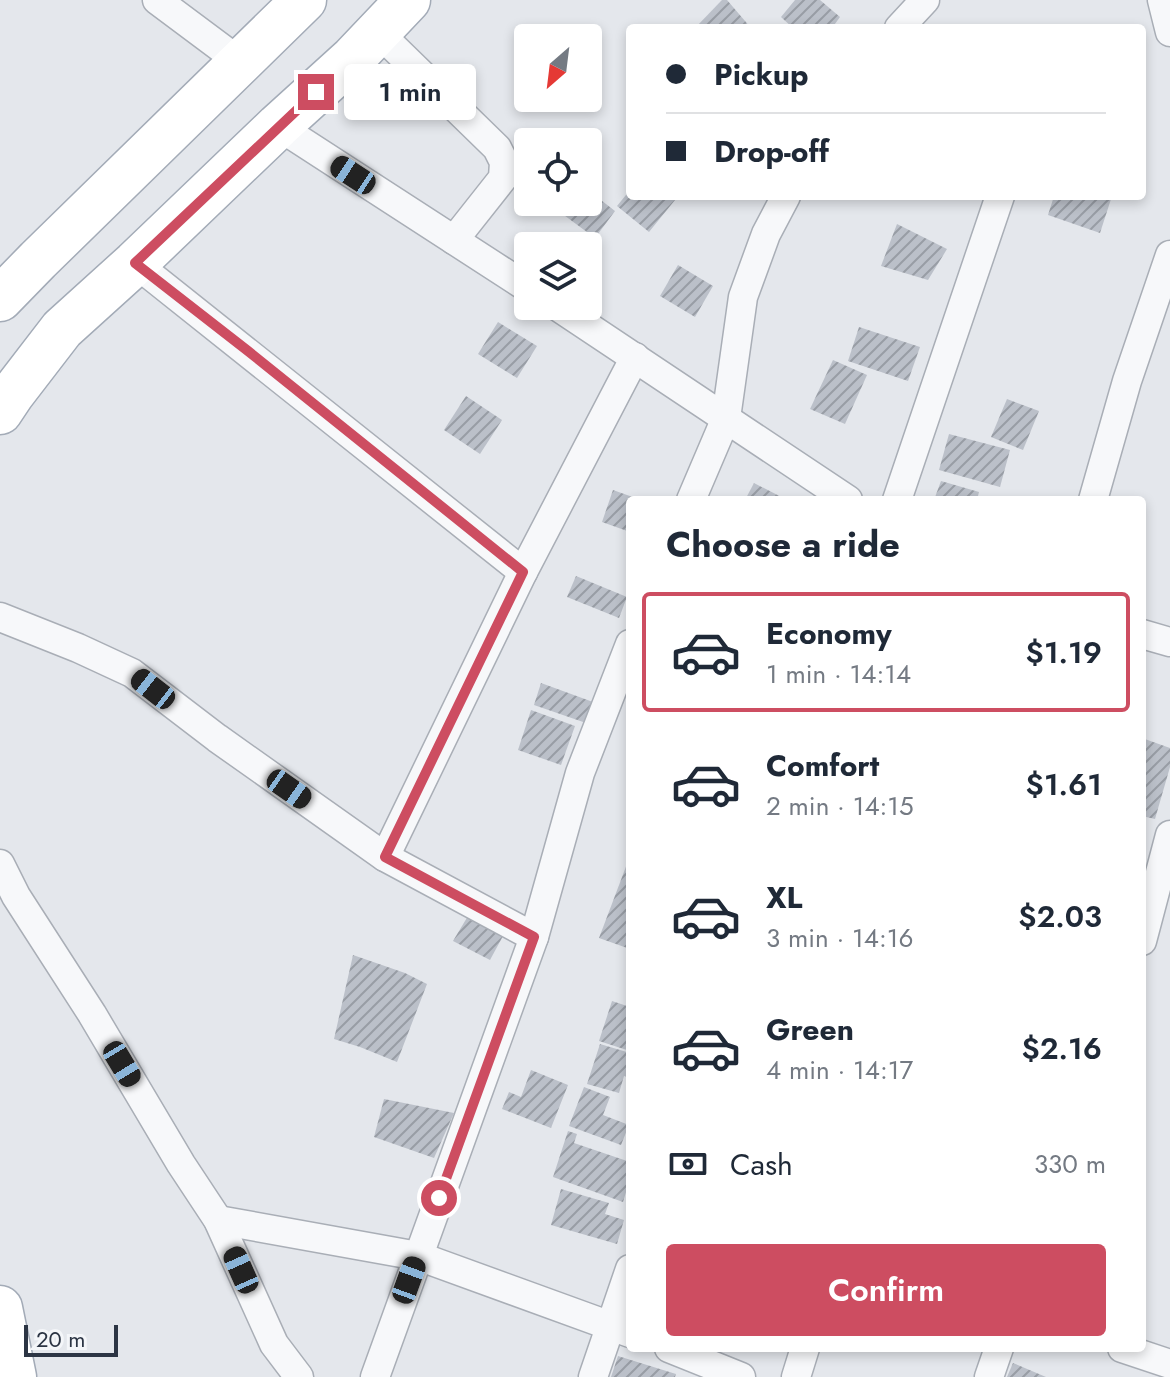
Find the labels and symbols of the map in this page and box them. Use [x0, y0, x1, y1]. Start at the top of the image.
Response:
north arrow [514, 24, 602, 112]
callout: 1 min [344, 64, 476, 120]
route end [298, 74, 334, 110]
car [326, 152, 380, 198]
car [127, 665, 179, 713]
car [262, 765, 316, 813]
car [99, 1037, 145, 1091]
route start [421, 1180, 457, 1216]
car [220, 1243, 262, 1297]
car [390, 1253, 428, 1307]
scale bar [24, 1321, 118, 1357]

